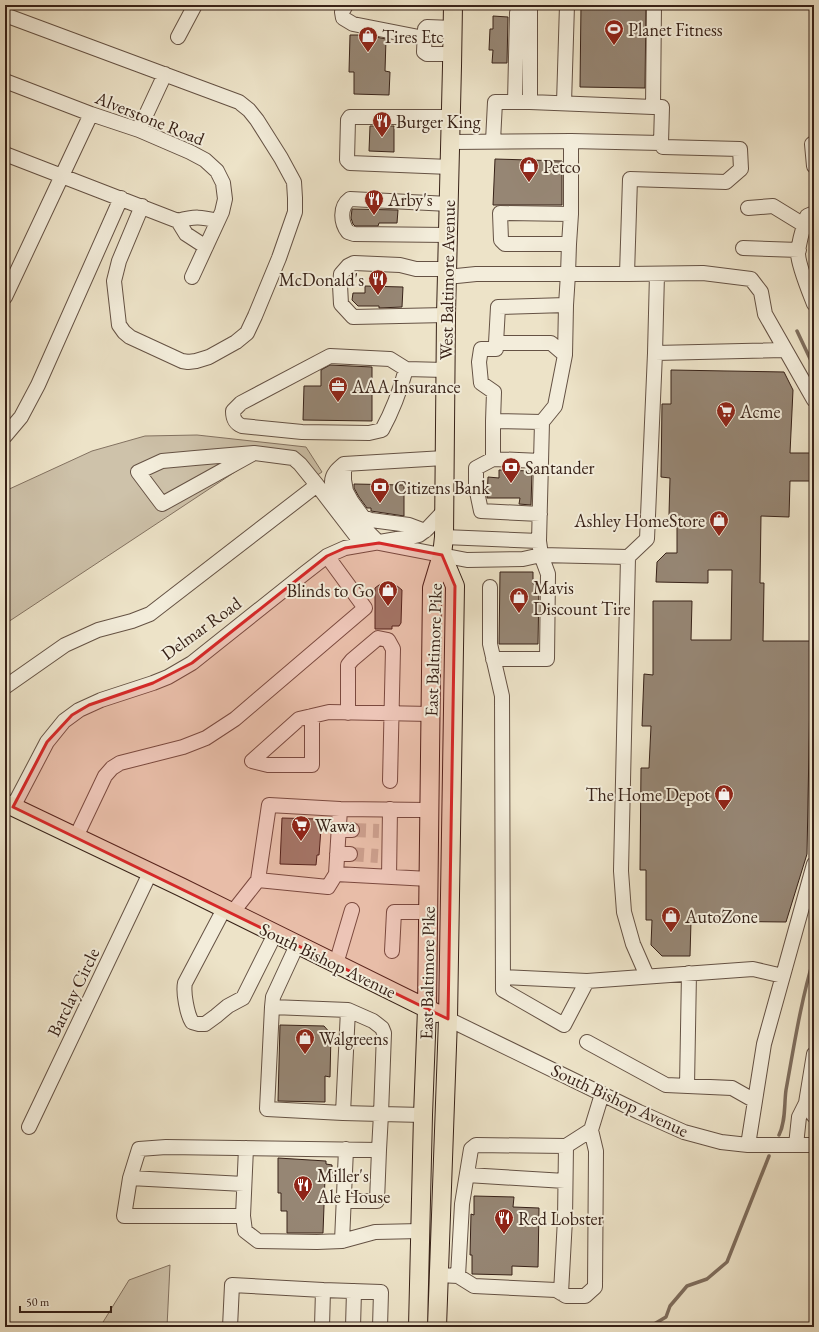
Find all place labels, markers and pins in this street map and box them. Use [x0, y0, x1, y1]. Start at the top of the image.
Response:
sports icon: Planet Fitness [603, 18, 625, 46]
place label: Planet Fitness [628, 18, 723, 41]
shop icon: Tires Etc [357, 25, 379, 53]
place label: Tires Etc [382, 25, 444, 48]
restaurant icon: Burger King [371, 110, 393, 138]
place label: Burger King [396, 110, 481, 133]
shop icon: Petco [518, 155, 540, 183]
place label: Petco [543, 155, 581, 178]
restaurant icon: Arby's [363, 188, 385, 216]
place label: Arby's [387, 188, 433, 211]
place label: McDonald's [279, 268, 364, 291]
restaurant icon: McDonald's [367, 268, 389, 296]
office icon: AAA Insurance [327, 375, 349, 403]
place label: AAA Insurance [351, 375, 461, 398]
supermarket icon: Acme [715, 400, 737, 428]
place label: Acme [739, 400, 781, 423]
bank icon: Santander [500, 456, 522, 484]
place label: Santander [525, 456, 595, 479]
bank icon: Citizens Bank [369, 476, 391, 504]
place label: Citizens Bank [394, 476, 490, 499]
place label: Ashley HomeStore [573, 509, 705, 532]
shop icon: Ashley HomeStore [708, 509, 730, 537]
place label: Mavis Discount Tire [533, 576, 630, 620]
place label: Blinds to Go [286, 579, 374, 602]
shop icon: Blinds to Go [377, 579, 399, 607]
shop icon: Mavis Discount Tire [508, 586, 530, 614]
place label: The Home Depot [585, 783, 710, 806]
shop icon: The Home Depot [713, 783, 735, 811]
supermarket icon: Wawa [290, 814, 312, 842]
place label: Wawa [315, 814, 357, 837]
shop icon: AutoZone [660, 905, 682, 933]
place label: AutoZone [684, 905, 758, 928]
shop icon: Walgreens [294, 1027, 316, 1055]
place label: Walgreens [319, 1027, 388, 1050]
place label: Miller's Ale House [316, 1164, 390, 1208]
restaurant icon: Miller's Ale House [292, 1174, 314, 1202]
restaurant icon: Red Lobster [493, 1207, 515, 1235]
place label: Red Lobster [518, 1207, 604, 1230]

